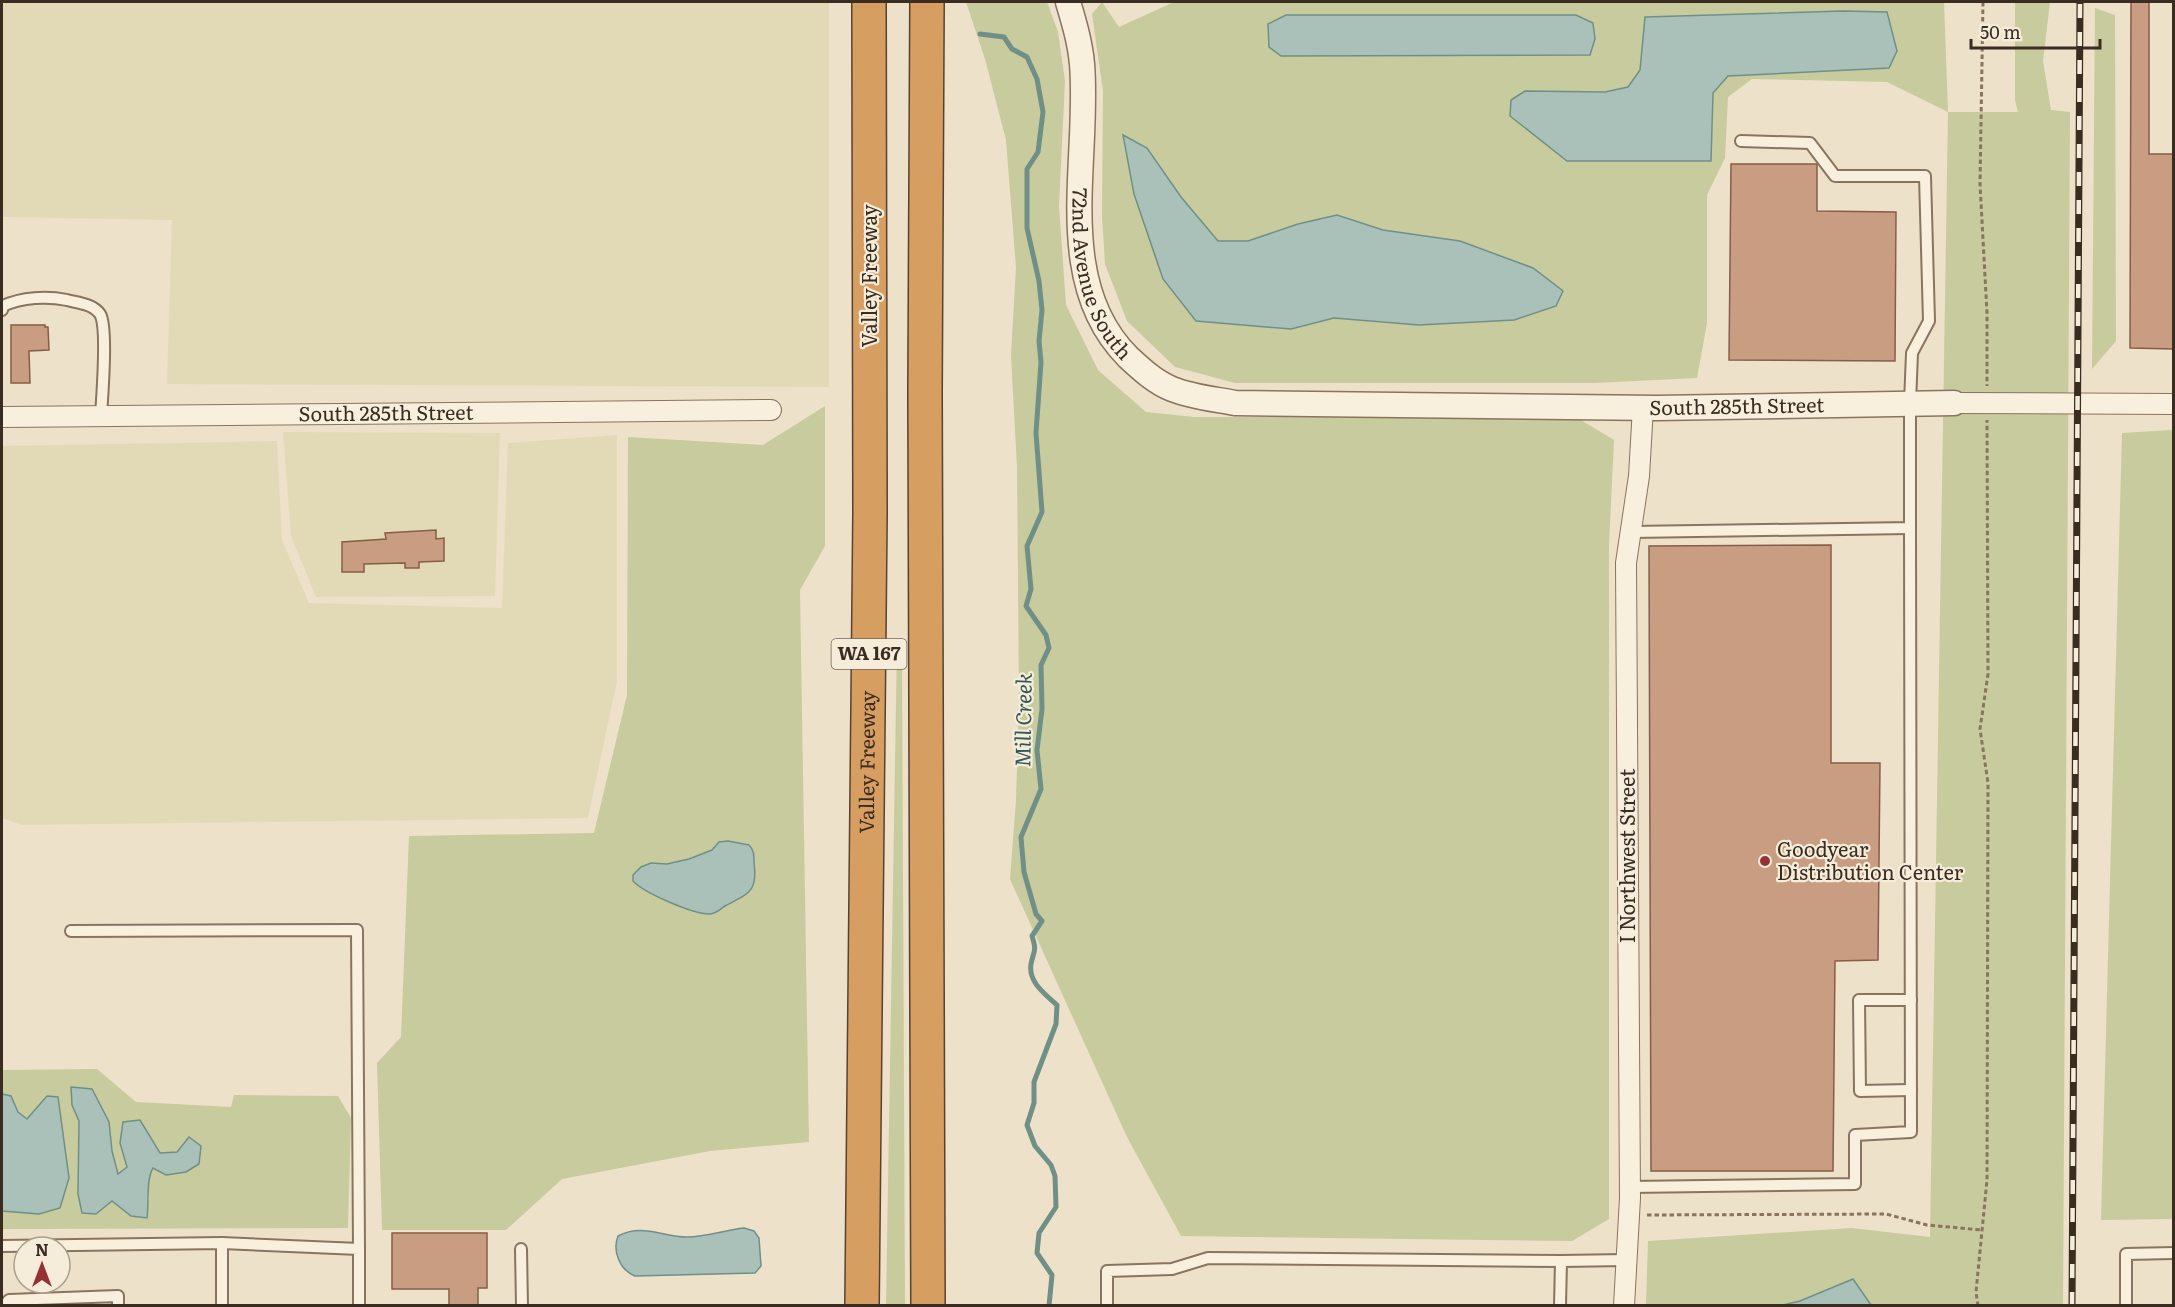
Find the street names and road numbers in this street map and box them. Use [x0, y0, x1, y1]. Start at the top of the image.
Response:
street label: 72nd Avenue South [1066, 188, 1140, 365]
street label: Valley Freeway [853, 204, 883, 347]
street label: South 285th Street [1649, 388, 1824, 421]
street label: South 285th Street [298, 396, 474, 427]
road number: WA 167 [832, 639, 906, 669]
street label: Valley Freeway [850, 690, 881, 834]
street label: I Northwest Street [1611, 769, 1641, 943]

